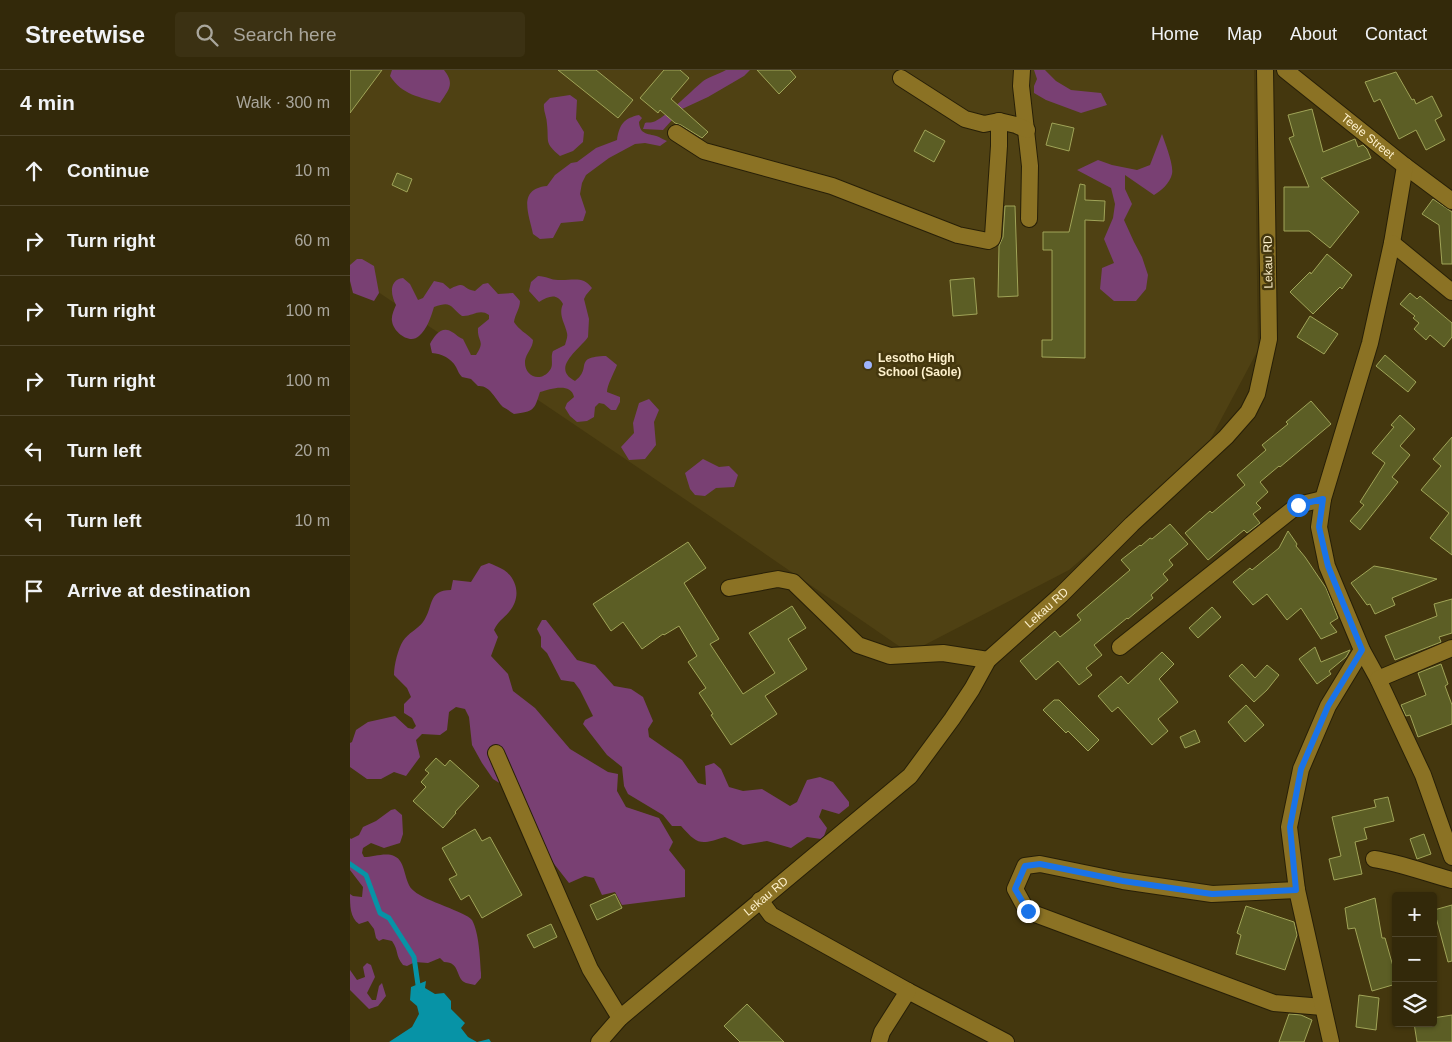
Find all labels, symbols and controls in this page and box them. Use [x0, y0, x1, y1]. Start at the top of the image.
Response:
search box [175, 12, 525, 57]
text: Streetwise [25, 21, 145, 48]
icon: search [193, 21, 221, 49]
text: Search here [233, 24, 337, 45]
text: Home [1151, 24, 1199, 44]
text: Map [1227, 24, 1262, 44]
text: About [1290, 24, 1337, 44]
text: Contact [1365, 24, 1427, 44]
text: 4 min [20, 91, 75, 114]
text: Walk · 300 m [236, 94, 330, 111]
street label: Teele Street [1338, 111, 1398, 162]
icon: ahead [20, 157, 48, 185]
text: Continue [67, 160, 149, 181]
text: 10 m [294, 162, 330, 179]
icon: right [20, 227, 48, 255]
text: Turn right [67, 230, 155, 251]
text: 60 m [294, 232, 330, 249]
street label: Lekau RD [1261, 235, 1275, 289]
icon: right [20, 297, 48, 325]
text: Turn right [67, 300, 155, 321]
text: 100 m [286, 302, 330, 319]
place label: Lesotho High School (Saole) [878, 351, 961, 379]
marker: Lesotho High School (Saole) [862, 359, 874, 371]
icon: right [20, 367, 48, 395]
text: Turn right [67, 370, 155, 391]
text: 100 m [286, 372, 330, 389]
icon: left [20, 437, 48, 465]
text: Turn left [67, 440, 142, 461]
text: 20 m [294, 442, 330, 459]
route start [1287, 494, 1310, 517]
icon: left [20, 507, 48, 535]
text: Turn left [67, 510, 142, 531]
text: 10 m [294, 512, 330, 529]
icon: arrive [20, 577, 48, 605]
text: Arrive at destination [67, 580, 251, 601]
street label: Lekau RD [1022, 585, 1071, 631]
street label: Lekau RD [741, 873, 791, 919]
map controls [1392, 892, 1437, 1027]
button: + [1392, 892, 1437, 937]
route end [1017, 900, 1040, 923]
button: − [1392, 937, 1437, 982]
button: layers [1392, 982, 1437, 1027]

